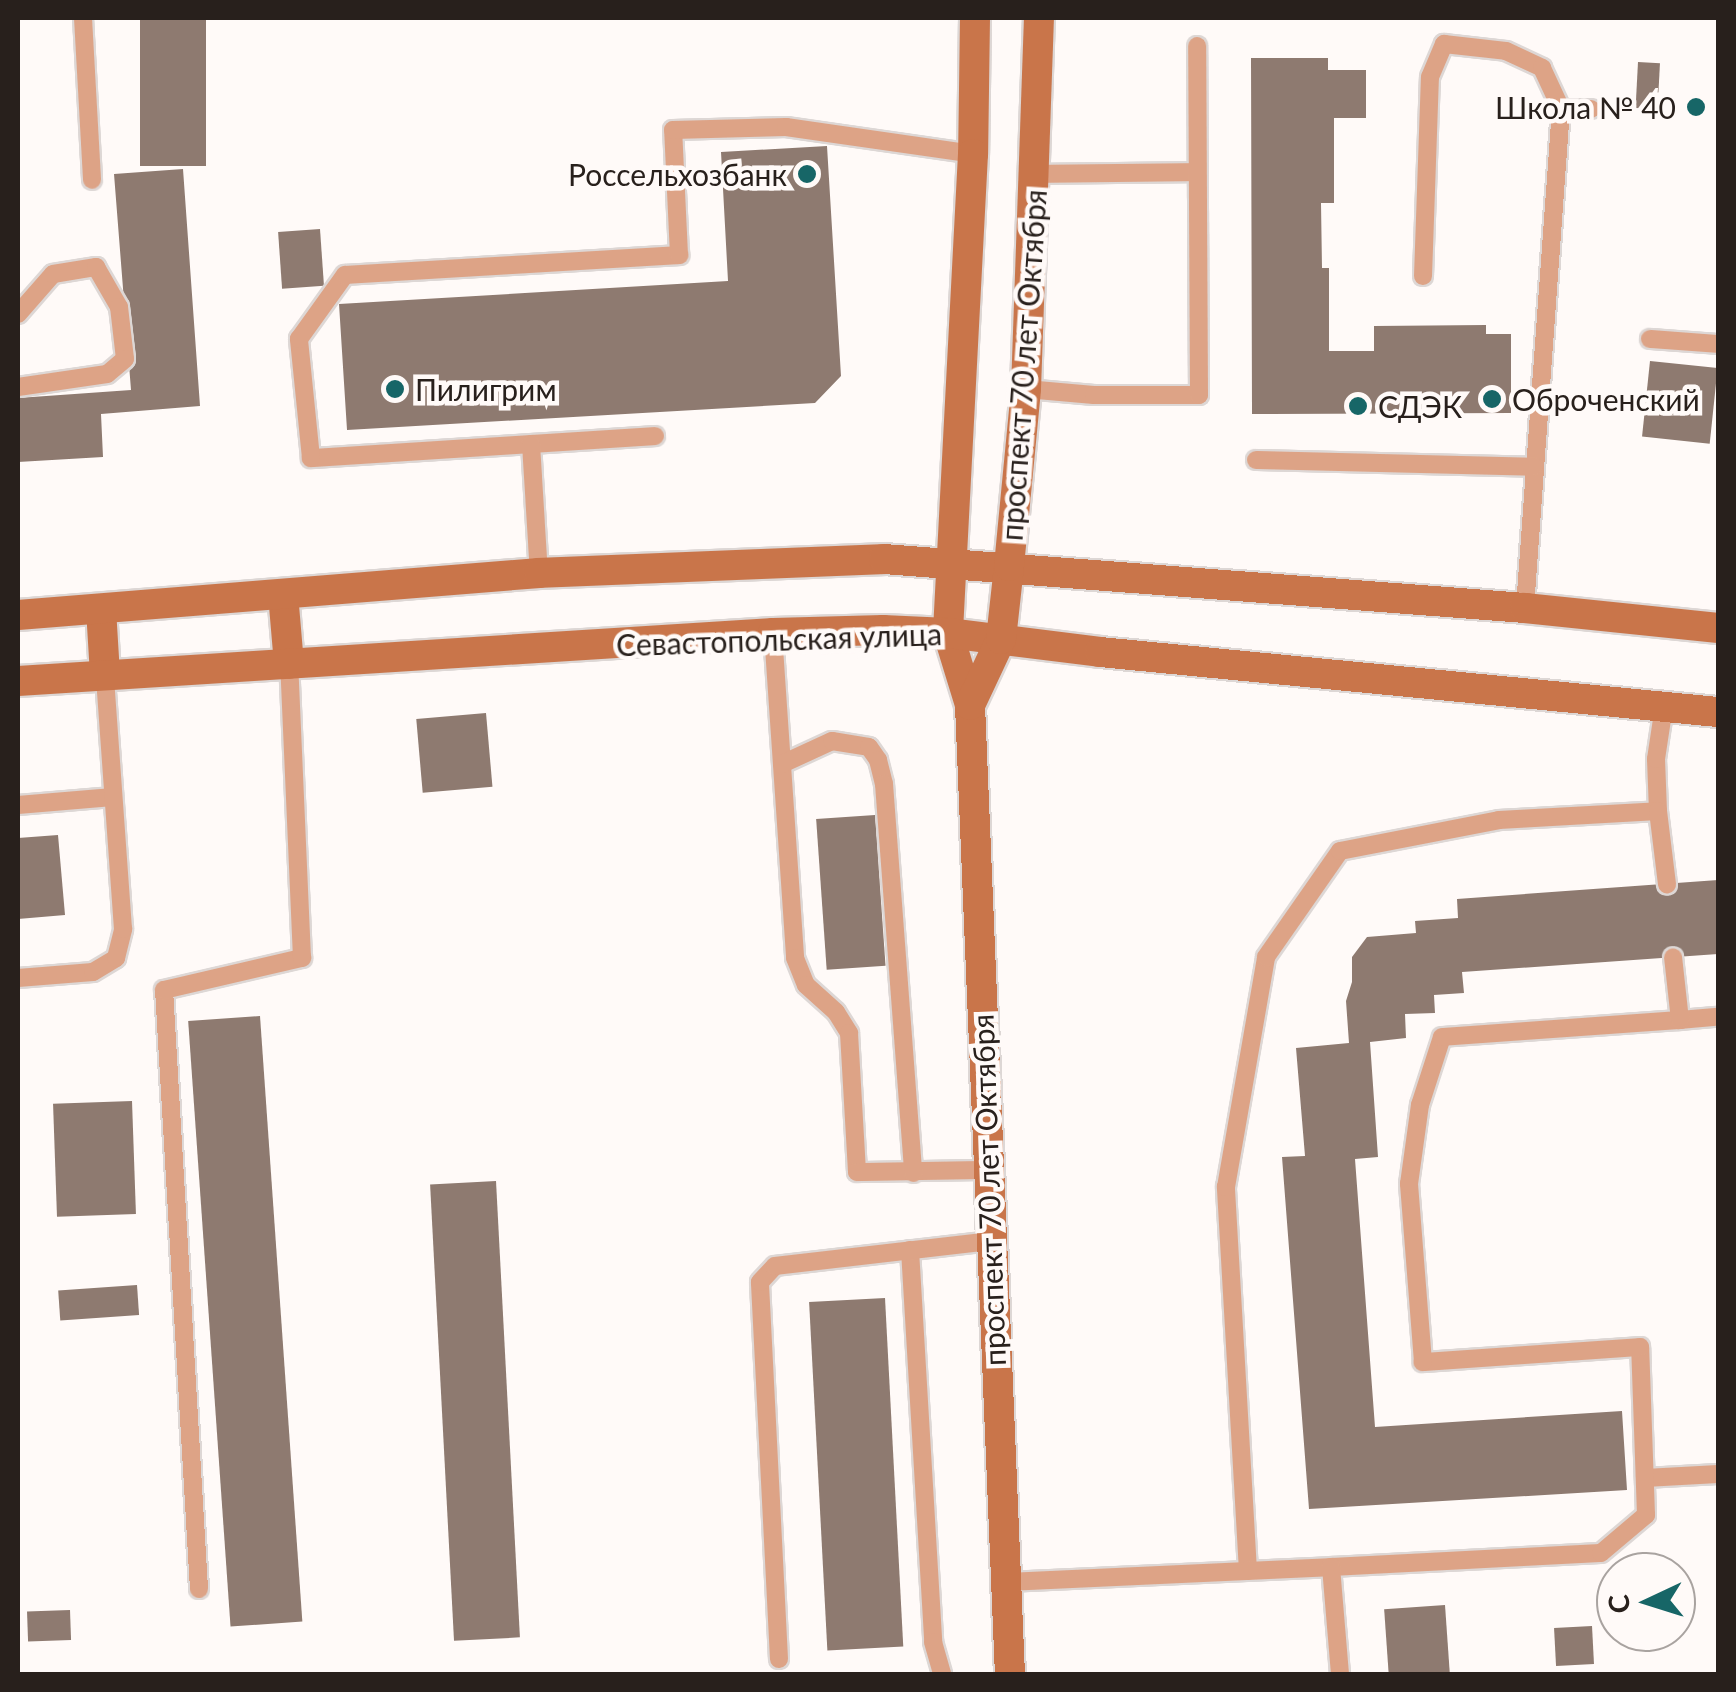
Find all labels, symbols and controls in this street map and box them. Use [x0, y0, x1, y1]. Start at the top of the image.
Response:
place label: Школа № 40 [1495, 89, 1676, 125]
marker: Школа № 40 [1685, 96, 1707, 118]
place label: Россельхозбанк [568, 156, 787, 192]
marker: Россельхозбанк [796, 163, 818, 185]
street label: проспект 70 лет Октября [993, 188, 1053, 542]
place label: Пилигрим [415, 371, 557, 407]
marker: Пилигрим [384, 378, 406, 400]
place label: Оброченский [1512, 381, 1700, 417]
place label: СДЭК [1378, 388, 1462, 424]
marker: Оброченский [1481, 388, 1503, 410]
marker: СДЭК [1347, 395, 1369, 417]
street label: Севастопольская улица [616, 615, 942, 663]
street label: проспект 70 лет Октября [964, 1013, 1012, 1367]
north arrow [1596, 1552, 1696, 1652]
text: С [1600, 1594, 1636, 1614]

